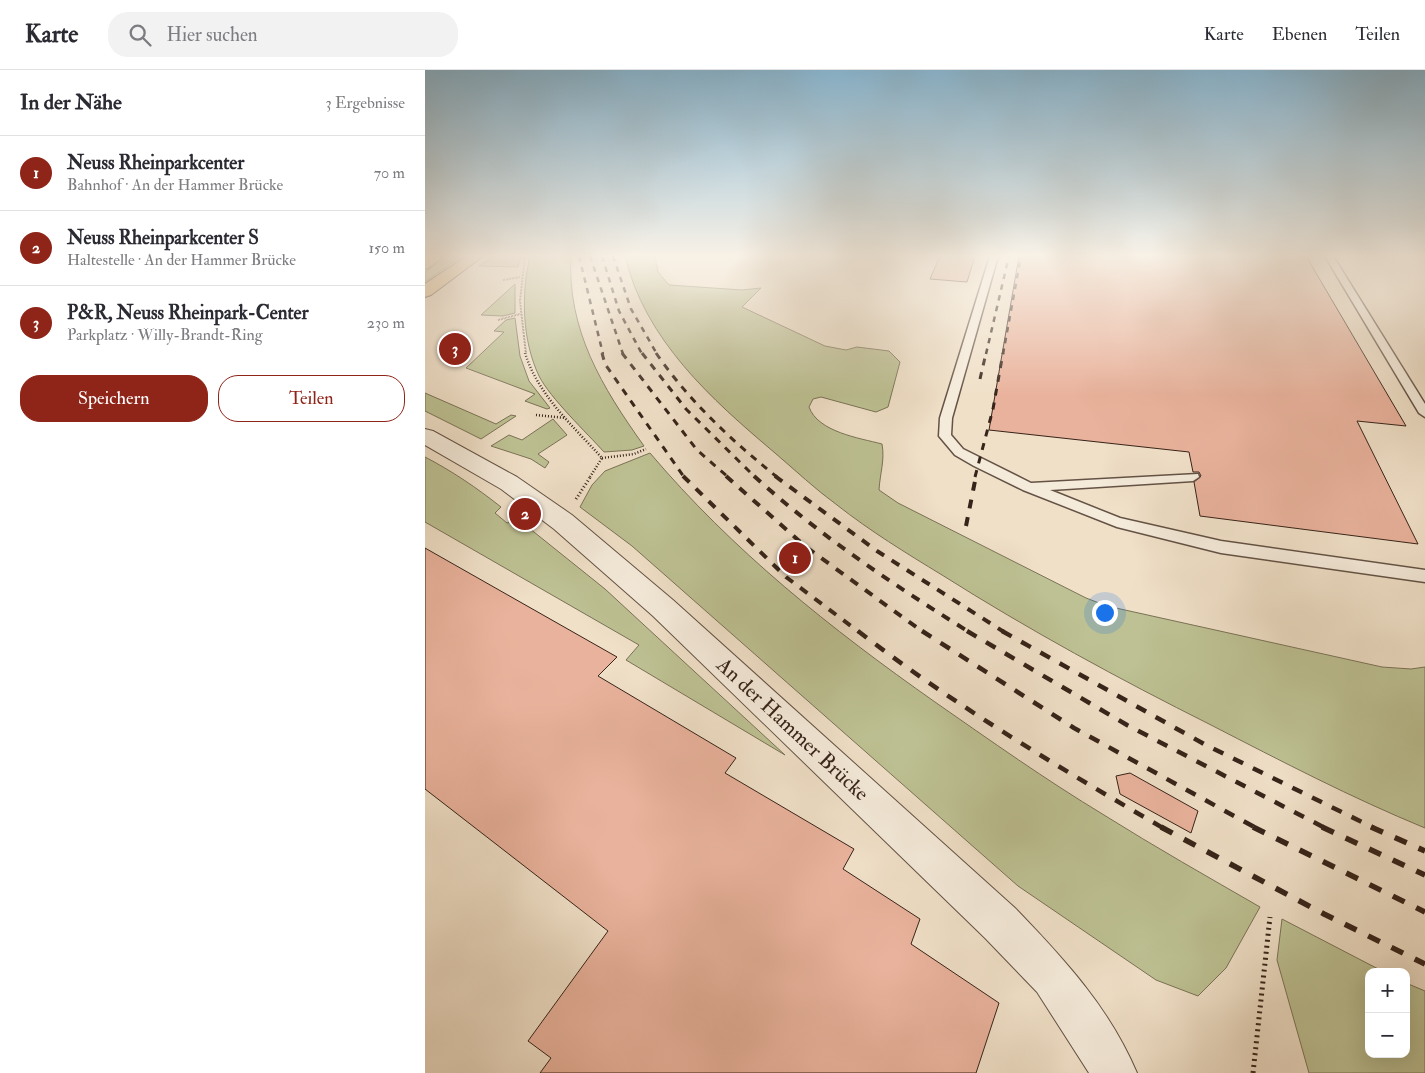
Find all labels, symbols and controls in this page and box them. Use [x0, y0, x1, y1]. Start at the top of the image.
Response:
search box [108, 12, 458, 57]
text: Karte [25, 19, 78, 50]
icon: search [126, 21, 154, 49]
text: Hier suchen [166, 23, 258, 47]
text: Karte [1204, 23, 1244, 46]
text: Ebenen [1272, 23, 1327, 46]
text: Teilen [1355, 23, 1400, 46]
text: In der Nähe [20, 89, 122, 116]
text: 3 Ergebnisse [325, 93, 405, 113]
text: Neuss Rheinparkcenter [67, 151, 244, 175]
text: 1 [33, 163, 39, 183]
text: 70 m [374, 163, 405, 183]
text: Bahnhof · An der Hammer Brücke [67, 175, 283, 195]
text: Neuss Rheinparkcenter S [67, 226, 259, 250]
text: 2 [32, 238, 40, 258]
text: 150 m [368, 238, 405, 258]
text: Haltestelle · An der Hammer Brücke [67, 250, 296, 270]
text: P&R, Neuss Rheinpark-Center [67, 301, 309, 325]
text: 3 [33, 313, 39, 333]
text: 230 m [367, 313, 405, 333]
text: Parkplatz · Willy-Brandt-Ring [67, 325, 263, 345]
pin: 3 [439, 330, 471, 368]
button: Speichern [20, 375, 208, 422]
button: Teilen [218, 375, 405, 422]
pin: 2 [509, 495, 541, 533]
pin: 1 [779, 539, 811, 577]
your location [1092, 600, 1118, 626]
street label: An der Hammer Brücke [710, 651, 875, 807]
map controls [1365, 968, 1410, 1058]
button: + [1365, 968, 1410, 1013]
button: − [1365, 1013, 1410, 1058]

